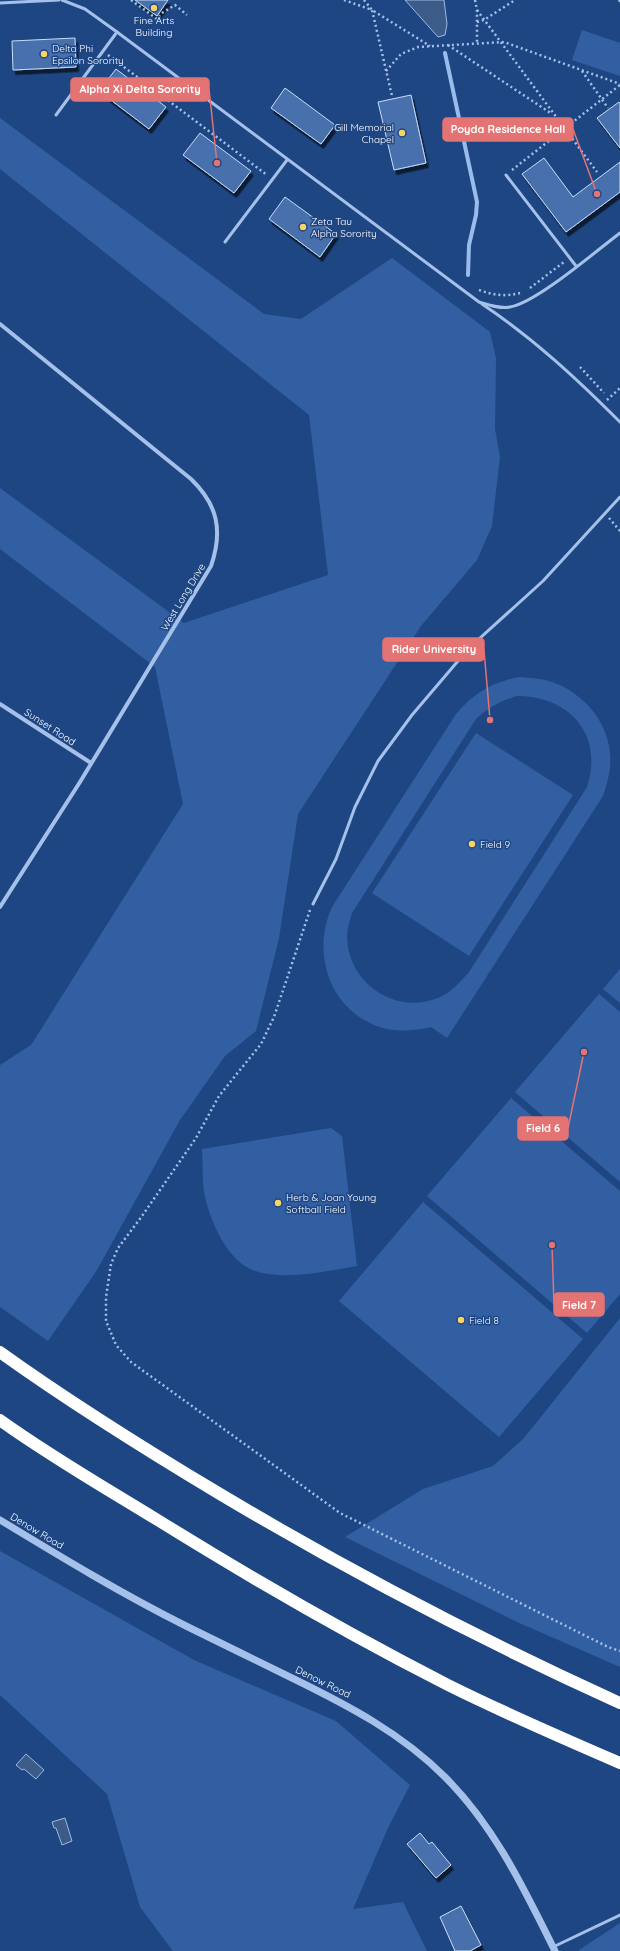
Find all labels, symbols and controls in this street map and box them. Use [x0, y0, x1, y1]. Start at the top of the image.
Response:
marker: Fine Arts Building [149, 3, 159, 13]
place label: Fine Arts Building [134, 14, 175, 39]
place label: Delta Phi Epsilon Sorority [52, 42, 124, 67]
marker: Delta Phi Epsilon Sorority [39, 49, 49, 59]
callout: Alpha Xi Delta Sorority [71, 78, 209, 101]
text: Alpha Xi Delta Sorority [79, 82, 201, 96]
callout: Poyda Residence Hall [443, 118, 573, 141]
place label: Gill Memorial Chapel [334, 121, 394, 146]
text: Poyda Residence Hall [451, 122, 565, 136]
marker: Gill Memorial Chapel [397, 128, 407, 138]
place label: Zeta Tau Alpha Sorority [311, 215, 377, 240]
marker: Zeta Tau Alpha Sorority [298, 222, 308, 232]
street label: West Long Drive [158, 561, 208, 633]
callout: Rider University [383, 638, 484, 661]
text: Rider University [392, 642, 476, 656]
street label: Sunset Road [22, 706, 78, 748]
place label: Field 9 [480, 838, 510, 851]
marker: Field 9 [467, 839, 477, 849]
callout: Field 6 [518, 1117, 568, 1140]
text: Field 6 [526, 1121, 560, 1135]
place label: Herb & Joan Young Softball Field [286, 1191, 376, 1216]
marker: Herb & Joan Young Softball Field [273, 1198, 283, 1208]
callout: Field 7 [554, 1293, 604, 1316]
text: Field 7 [562, 1298, 596, 1312]
place label: Field 8 [469, 1314, 499, 1327]
marker: Field 8 [456, 1315, 466, 1325]
street label: Denow Road [8, 1510, 66, 1552]
street label: Denow Road [293, 1663, 353, 1701]

